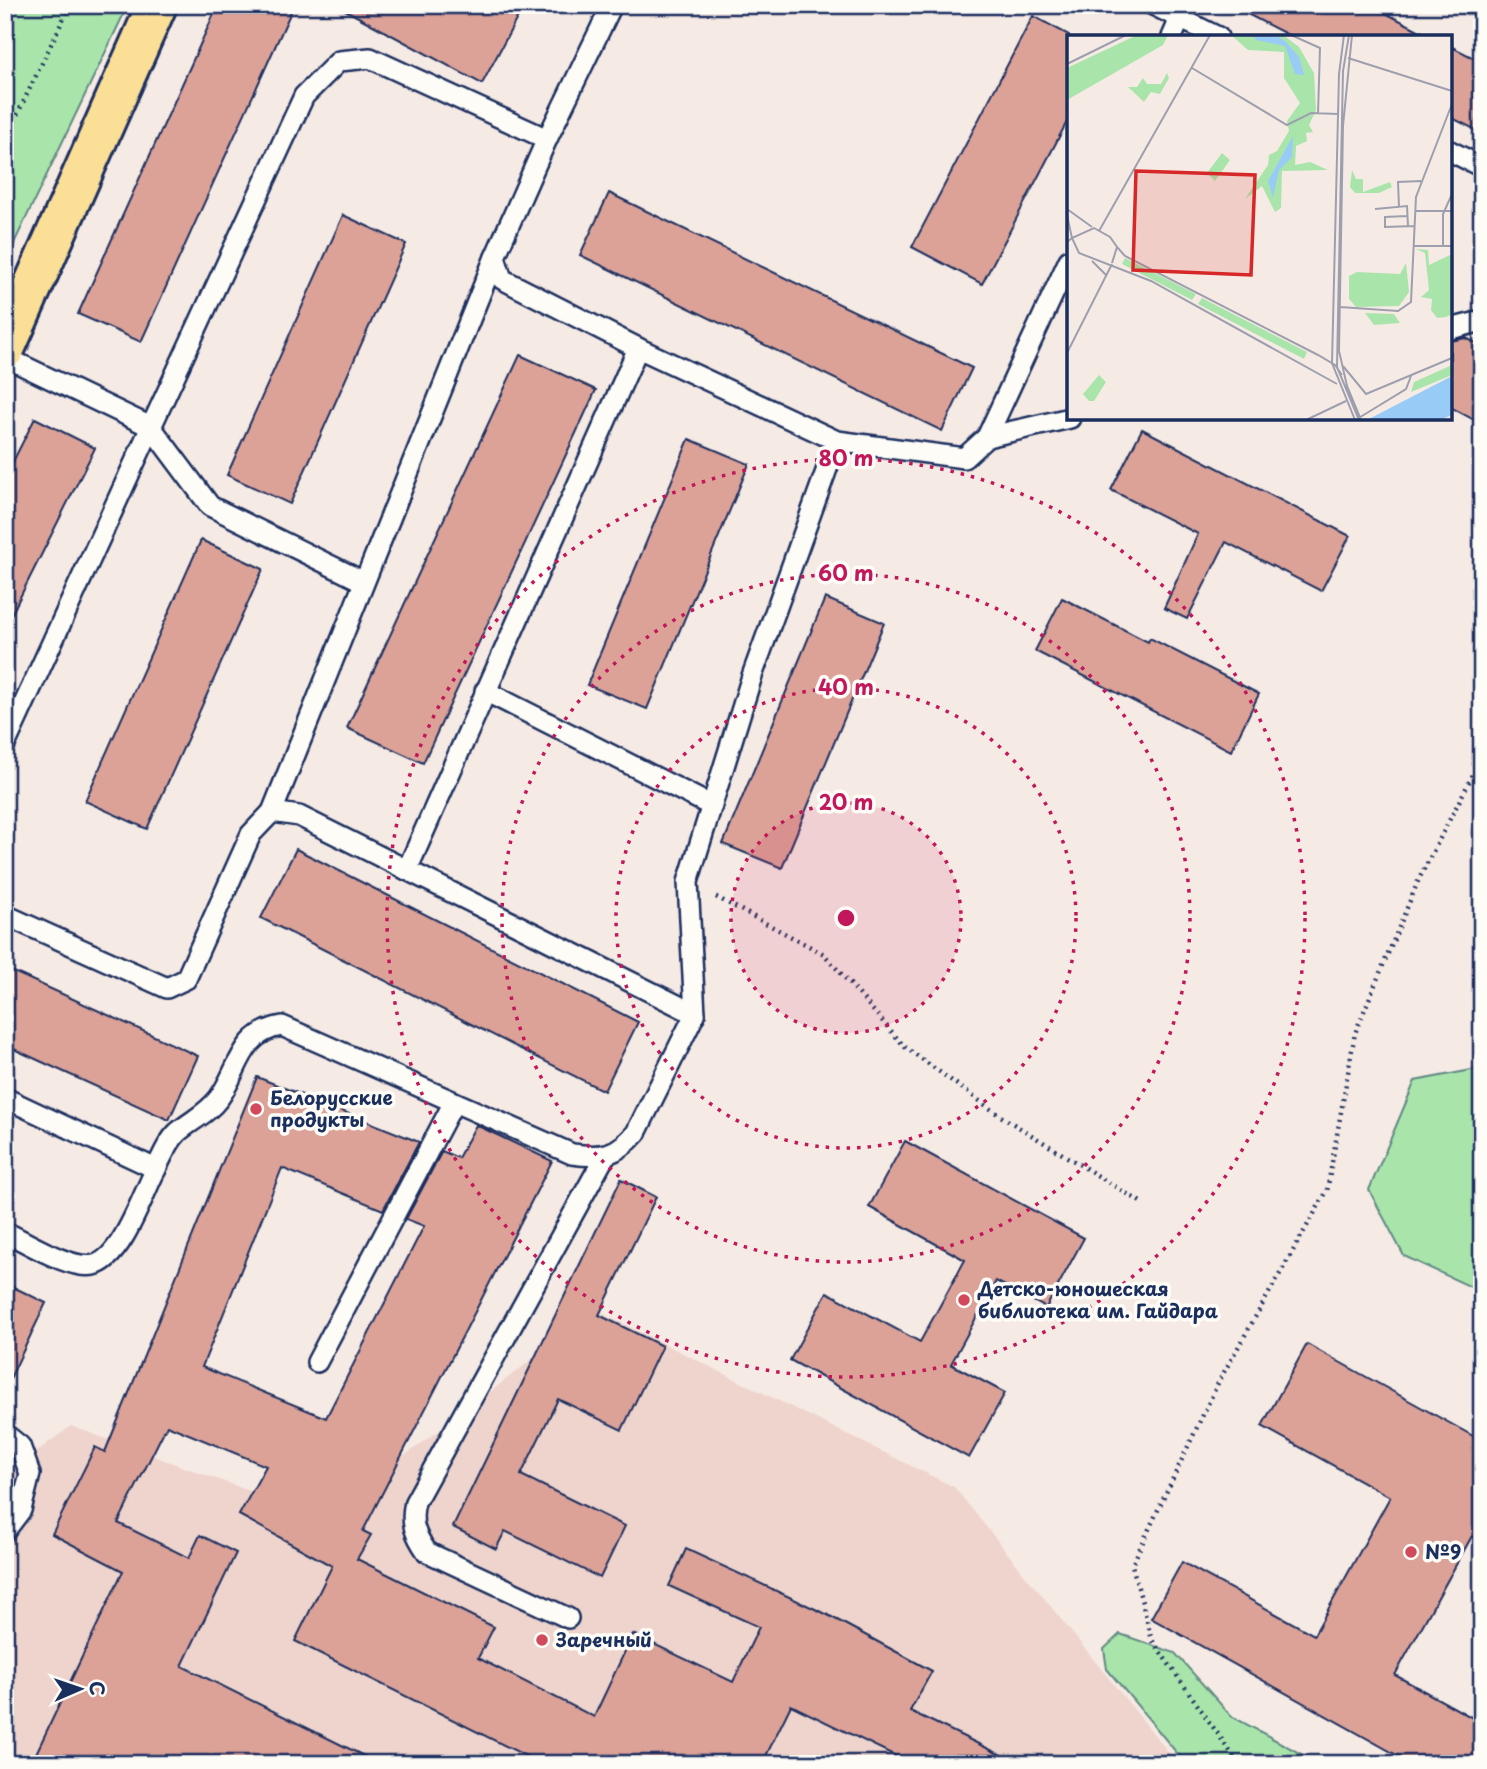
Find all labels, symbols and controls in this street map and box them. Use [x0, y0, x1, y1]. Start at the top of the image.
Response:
inset map [1067, 35, 1452, 420]
text: 80 m [819, 441, 873, 473]
text: 60 m [818, 556, 874, 588]
text: 40 m [818, 670, 874, 702]
text: 20 m [819, 785, 873, 817]
centre of rings [834, 906, 858, 930]
place label: Белорусские продукты [270, 1083, 393, 1133]
marker: Белорусские продукты [248, 1101, 264, 1117]
place label: Детско-юношеская библиотека им. Гайдара [977, 1274, 1218, 1324]
marker: Детско-юношеская библиотека им. Гайдара [956, 1292, 972, 1308]
place label: №9 [1425, 1537, 1461, 1565]
marker: №9 [1403, 1544, 1419, 1560]
place label: Заречный [555, 1625, 652, 1653]
marker: Заречный [534, 1632, 550, 1648]
north arrow [46, 1654, 116, 1724]
text: С [84, 1681, 112, 1696]

